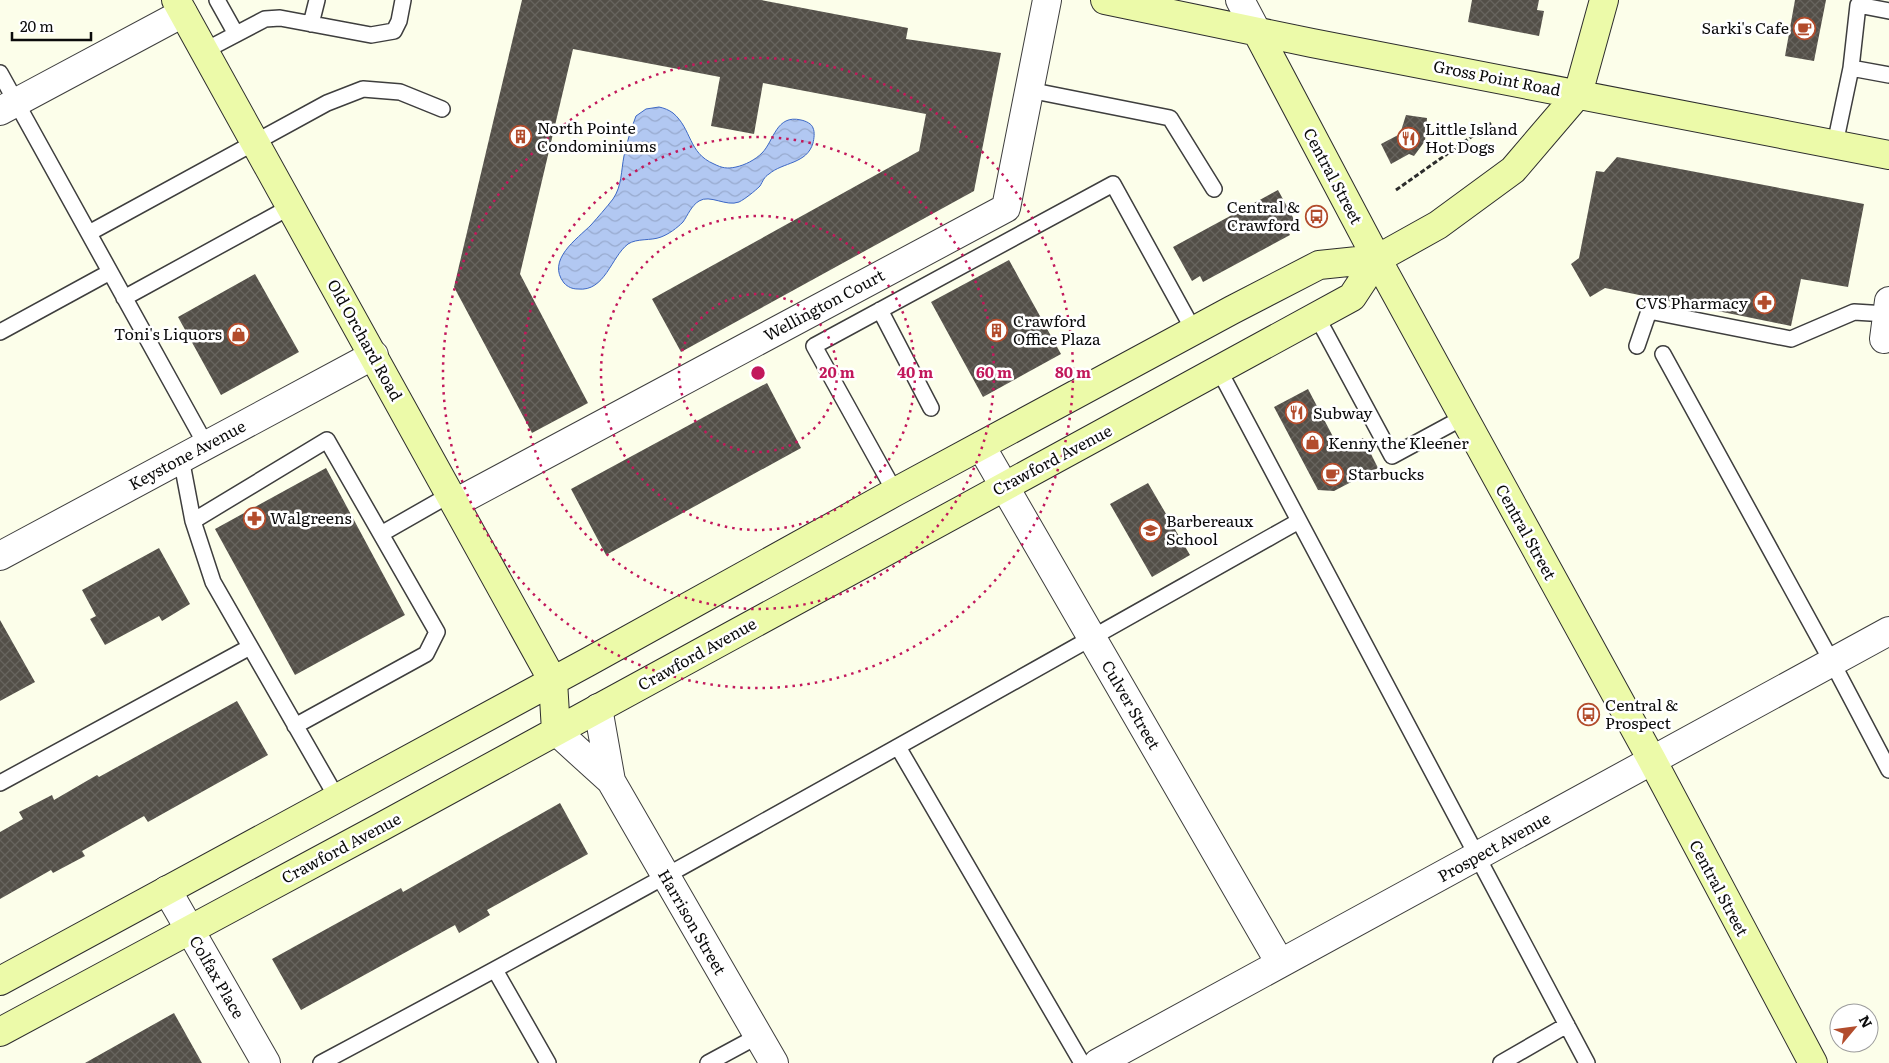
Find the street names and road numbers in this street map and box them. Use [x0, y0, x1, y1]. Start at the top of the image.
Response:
street label: Gross Point Road [1432, 53, 1563, 101]
street label: Central Street [1298, 123, 1370, 228]
street label: Wellington Court [759, 262, 889, 346]
street label: Old Orchard Road [322, 274, 409, 405]
street label: Keystone Avenue [124, 413, 249, 495]
street label: Crawford Avenue [987, 417, 1116, 501]
street label: Central Street [1491, 479, 1563, 584]
street label: Crawford Avenue [633, 611, 760, 696]
street label: Culver Street [1097, 655, 1167, 754]
street label: Crawford Avenue [276, 805, 405, 889]
street label: Prospect Avenue [1433, 805, 1554, 887]
street label: Central Street [1684, 835, 1756, 940]
street label: Harrison Street [653, 864, 733, 979]
street label: Colfax Place [184, 931, 251, 1022]

